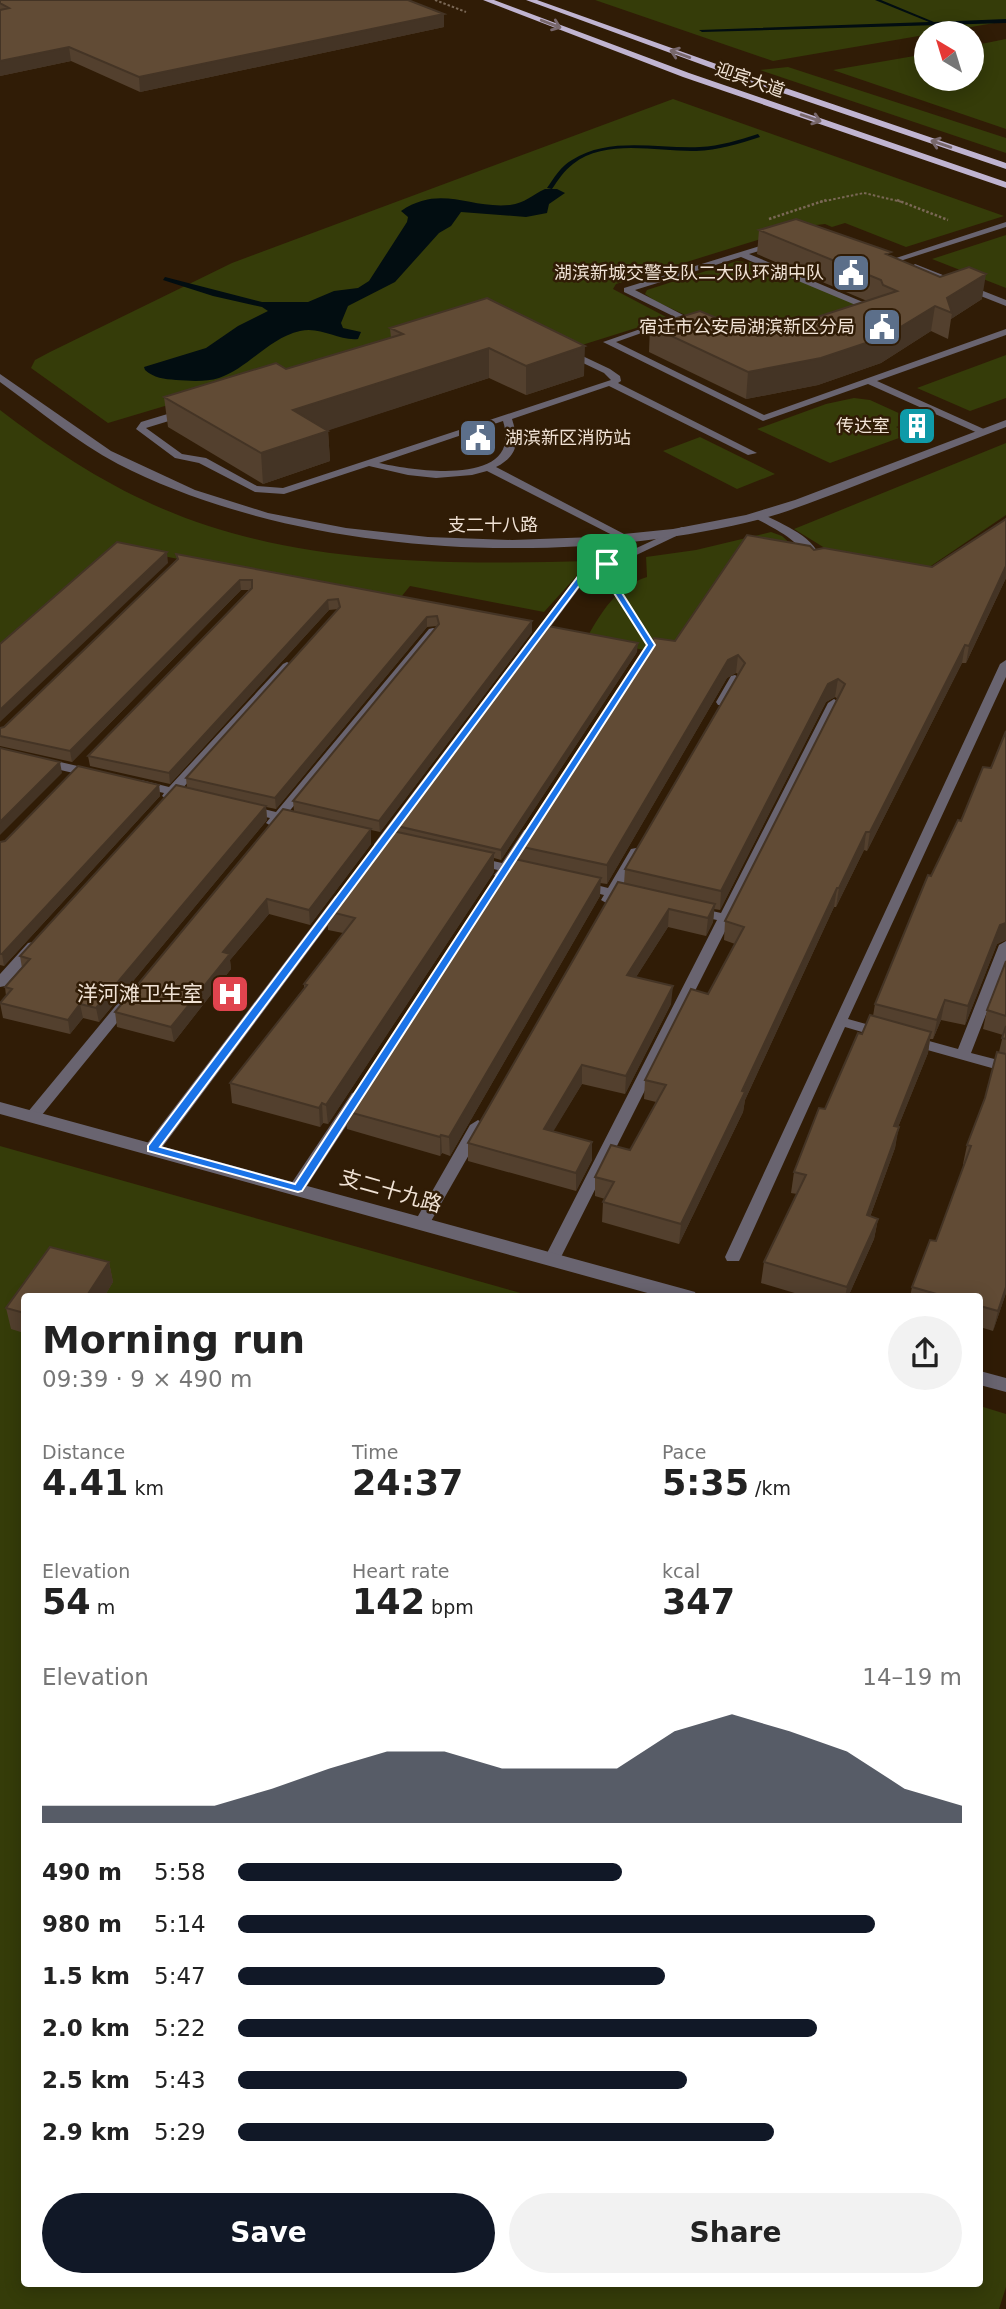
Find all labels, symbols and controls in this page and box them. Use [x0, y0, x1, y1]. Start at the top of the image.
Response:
one-way arrow [539, 19, 561, 31]
north arrow [914, 21, 984, 91]
map controls [914, 21, 984, 91]
one-way arrow [669, 47, 691, 59]
street label: 迎宾大道 [713, 58, 788, 101]
one-way arrow [799, 113, 821, 125]
one-way arrow [931, 137, 953, 149]
public building icon: 湖滨新城交警支队二大队环湖中队 [830, 252, 872, 294]
place label: 湖滨新城交警支队二大队环湖中队 [554, 262, 824, 283]
public building icon: 宿迁市公安局湖滨新区分局 [861, 306, 903, 348]
place label: 宿迁市公安局湖滨新区分局 [639, 316, 855, 337]
building icon: 传达室 [896, 405, 938, 447]
place label: 传达室 [836, 415, 890, 436]
public building icon: 湖滨新区消防站 [457, 417, 499, 459]
place label: 湖滨新区消防站 [505, 427, 631, 448]
street label: 支二十八路 [448, 514, 538, 535]
pin [577, 534, 637, 594]
icon: arrive [588, 545, 626, 583]
hospital icon: 洋河滩卫生室 [209, 973, 251, 1015]
place label: 洋河滩卫生室 [77, 982, 203, 1006]
street label: 支二十九路 [337, 1165, 445, 1217]
button: share [888, 1316, 962, 1390]
text: Morning run [42, 1318, 305, 1362]
text: 09:39 · 9 × 490 m [42, 1366, 252, 1392]
text: Distance [42, 1441, 125, 1463]
text: Time [352, 1441, 399, 1463]
text: Pace [662, 1441, 706, 1463]
text: 4.41 [42, 1463, 128, 1503]
text: 24:37 [352, 1463, 463, 1503]
text: 5:35 [662, 1463, 749, 1503]
text: km [128, 1477, 164, 1499]
text: /km [749, 1477, 791, 1499]
text: Elevation [42, 1560, 130, 1582]
text: Heart rate [352, 1560, 450, 1582]
text: kcal [662, 1560, 700, 1582]
text: 54 [42, 1582, 91, 1622]
text: 142 [352, 1582, 425, 1622]
text: 347 [662, 1582, 735, 1622]
text: m [91, 1596, 115, 1618]
text: bpm [425, 1596, 474, 1618]
text: Elevation [42, 1664, 149, 1690]
text: 14–19 m [862, 1664, 962, 1690]
text: 490 m [42, 1859, 122, 1885]
text: 5:58 [154, 1859, 206, 1885]
text: 980 m [42, 1911, 122, 1937]
text: 5:14 [154, 1911, 206, 1937]
text: 1.5 km [42, 1963, 130, 1989]
text: 5:47 [154, 1963, 206, 1989]
text: 2.0 km [42, 2015, 130, 2041]
text: 5:22 [154, 2015, 206, 2041]
text: 2.5 km [42, 2067, 130, 2093]
text: 5:43 [154, 2067, 206, 2093]
text: 2.9 km [42, 2119, 130, 2145]
text: 5:29 [154, 2119, 206, 2145]
button: Save [42, 2193, 495, 2273]
button: Share [509, 2193, 962, 2273]

